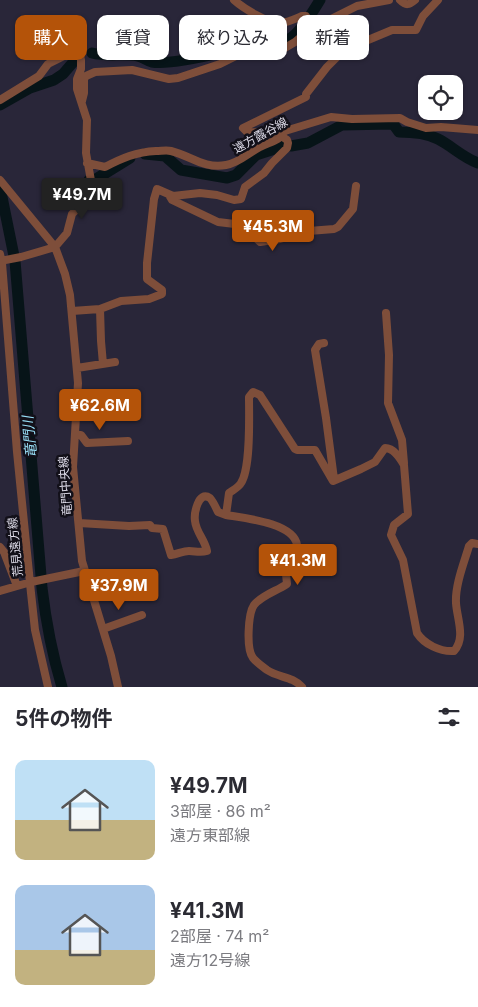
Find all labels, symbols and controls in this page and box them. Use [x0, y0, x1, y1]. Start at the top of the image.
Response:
chip: 購入 [15, 15, 87, 60]
chip: 賃貸 [97, 15, 169, 60]
chip: 絞り込み [179, 15, 287, 60]
chip: 新着 [297, 15, 369, 60]
map controls [418, 75, 463, 120]
button: locate [418, 75, 463, 120]
street label: 遠方露谷線 [230, 114, 290, 156]
pin: ¥49.7M [41, 178, 123, 220]
text: ¥49.7M [52, 184, 112, 204]
pin: ¥45.3M [232, 210, 314, 252]
text: ¥45.3M [243, 216, 303, 236]
pin: ¥62.6M [59, 388, 141, 431]
text: ¥62.6M [70, 395, 130, 415]
water label: 竜門川 [19, 413, 39, 459]
street label: 竜門中央線 [55, 456, 75, 516]
street label: 荒見遠方線 [4, 516, 26, 578]
pin: ¥41.3M [257, 544, 339, 586]
text: ¥41.3M [270, 550, 326, 570]
pin: ¥37.9M [78, 568, 160, 611]
text: ¥37.9M [90, 575, 148, 595]
icon: filters [435, 703, 463, 731]
text: 5件の物件 [15, 706, 112, 731]
text: ¥49.7M [170, 773, 247, 798]
icon: home [55, 780, 115, 840]
text: 3部屋 · 86 m² [170, 801, 271, 821]
text: 遠方東部線 [170, 825, 250, 845]
text: ¥41.3M [170, 898, 244, 923]
icon: home [55, 905, 115, 965]
text: 2部屋 · 74 m² [170, 926, 269, 946]
text: 遠方12号線 [170, 950, 250, 970]

